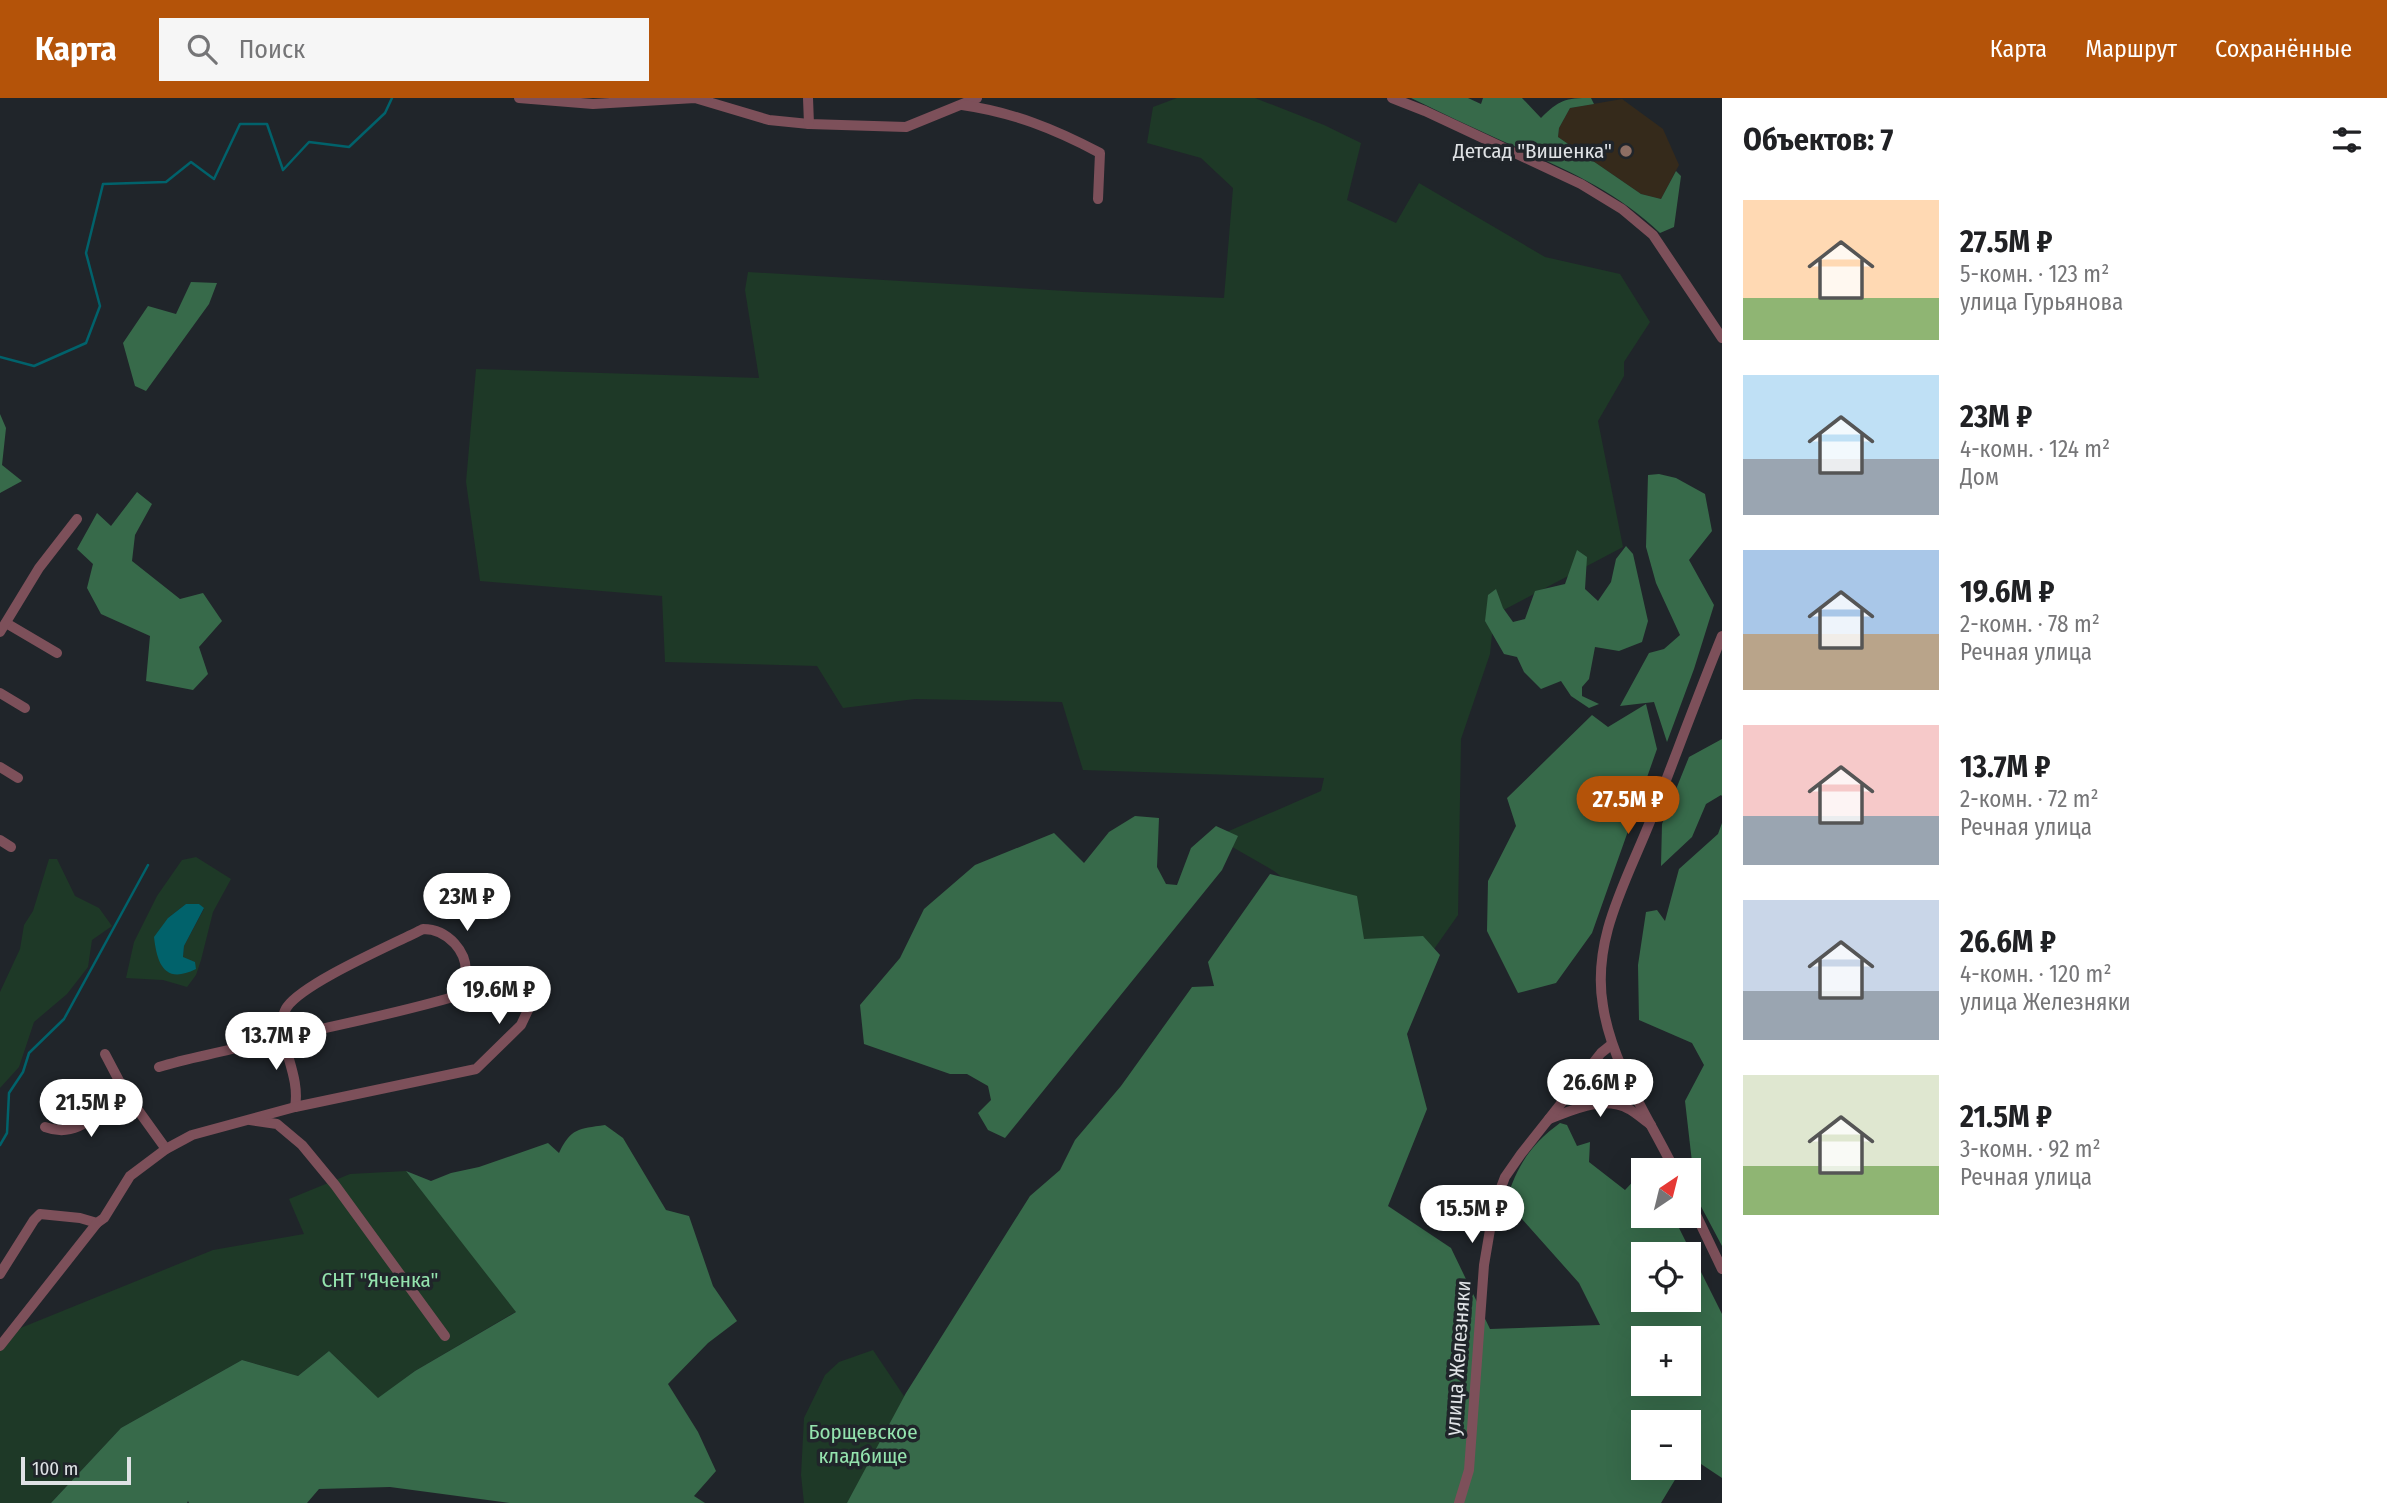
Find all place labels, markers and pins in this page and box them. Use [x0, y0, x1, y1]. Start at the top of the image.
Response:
place label: Детсад "Вишенка" [1452, 138, 1612, 164]
marker: Детсад "Вишенка" [1618, 143, 1634, 159]
pin: 27.5M ₽ [1563, 776, 1693, 836]
pin: 23M ₽ [418, 874, 516, 933]
pin: 19.6M ₽ [434, 967, 564, 1026]
pin: 13.7M ₽ [211, 1012, 341, 1072]
pin: 26.6M ₽ [1535, 1060, 1665, 1119]
pin: 21.5M ₽ [26, 1080, 156, 1139]
pin: 15.5M ₽ [1407, 1186, 1537, 1245]

